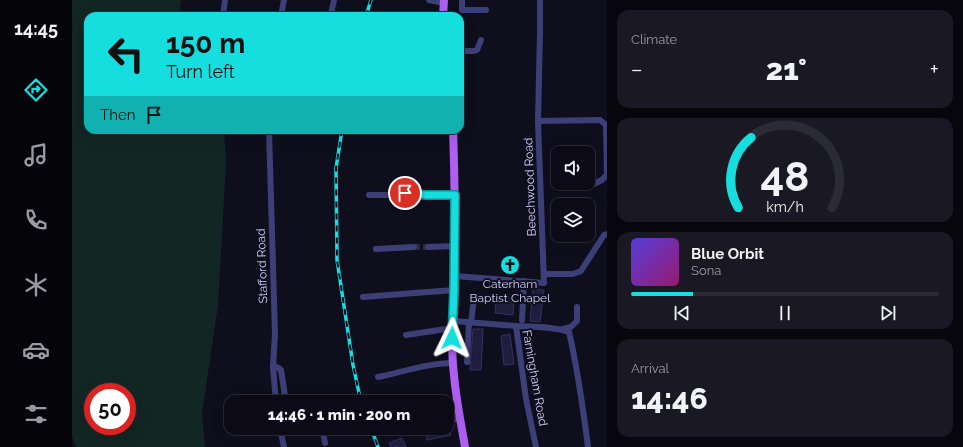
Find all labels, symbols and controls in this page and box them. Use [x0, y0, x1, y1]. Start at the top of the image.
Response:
text: 14:45 [14, 18, 58, 39]
text: 150 m [166, 27, 245, 60]
icon: left [100, 28, 152, 80]
text: Climate [631, 32, 677, 47]
text: 21° [766, 52, 807, 87]
text: − [631, 56, 643, 82]
text: + [930, 56, 939, 82]
text: Turn left [166, 61, 235, 82]
icon: directions [22, 76, 50, 104]
icon: arrive [143, 104, 165, 126]
text: Then [100, 106, 135, 124]
street label: Beechwood Road [521, 137, 539, 237]
icon: music [22, 141, 50, 169]
map controls [551, 146, 595, 242]
button: sound [551, 146, 595, 190]
text: 48 [761, 151, 809, 200]
pin [388, 176, 422, 210]
icon: arrive [394, 182, 416, 204]
button: layers [551, 198, 595, 242]
text: km/h [766, 198, 804, 214]
icon: phone [22, 206, 50, 234]
street label: Stafford Road [254, 228, 270, 304]
text: Blue Orbit [691, 245, 764, 263]
church icon: Caterham Baptist Chapel [499, 254, 521, 276]
text: Sona [691, 263, 721, 278]
icon: climate [22, 271, 50, 299]
place label: Caterham Baptist Chapel [470, 277, 551, 305]
icon: previous [671, 302, 693, 324]
icon: pause [774, 302, 796, 324]
icon: next [877, 302, 899, 324]
position arrow [431, 317, 473, 359]
street label: Farningham Road [520, 329, 550, 427]
icon: car [22, 336, 50, 364]
text: Arrival [631, 361, 669, 376]
text: 14:46 [631, 381, 708, 416]
speed limit sign: 50 [84, 383, 136, 435]
icon: filters [22, 400, 50, 428]
text: 14:46 · 1 min · 200 m [268, 406, 410, 424]

